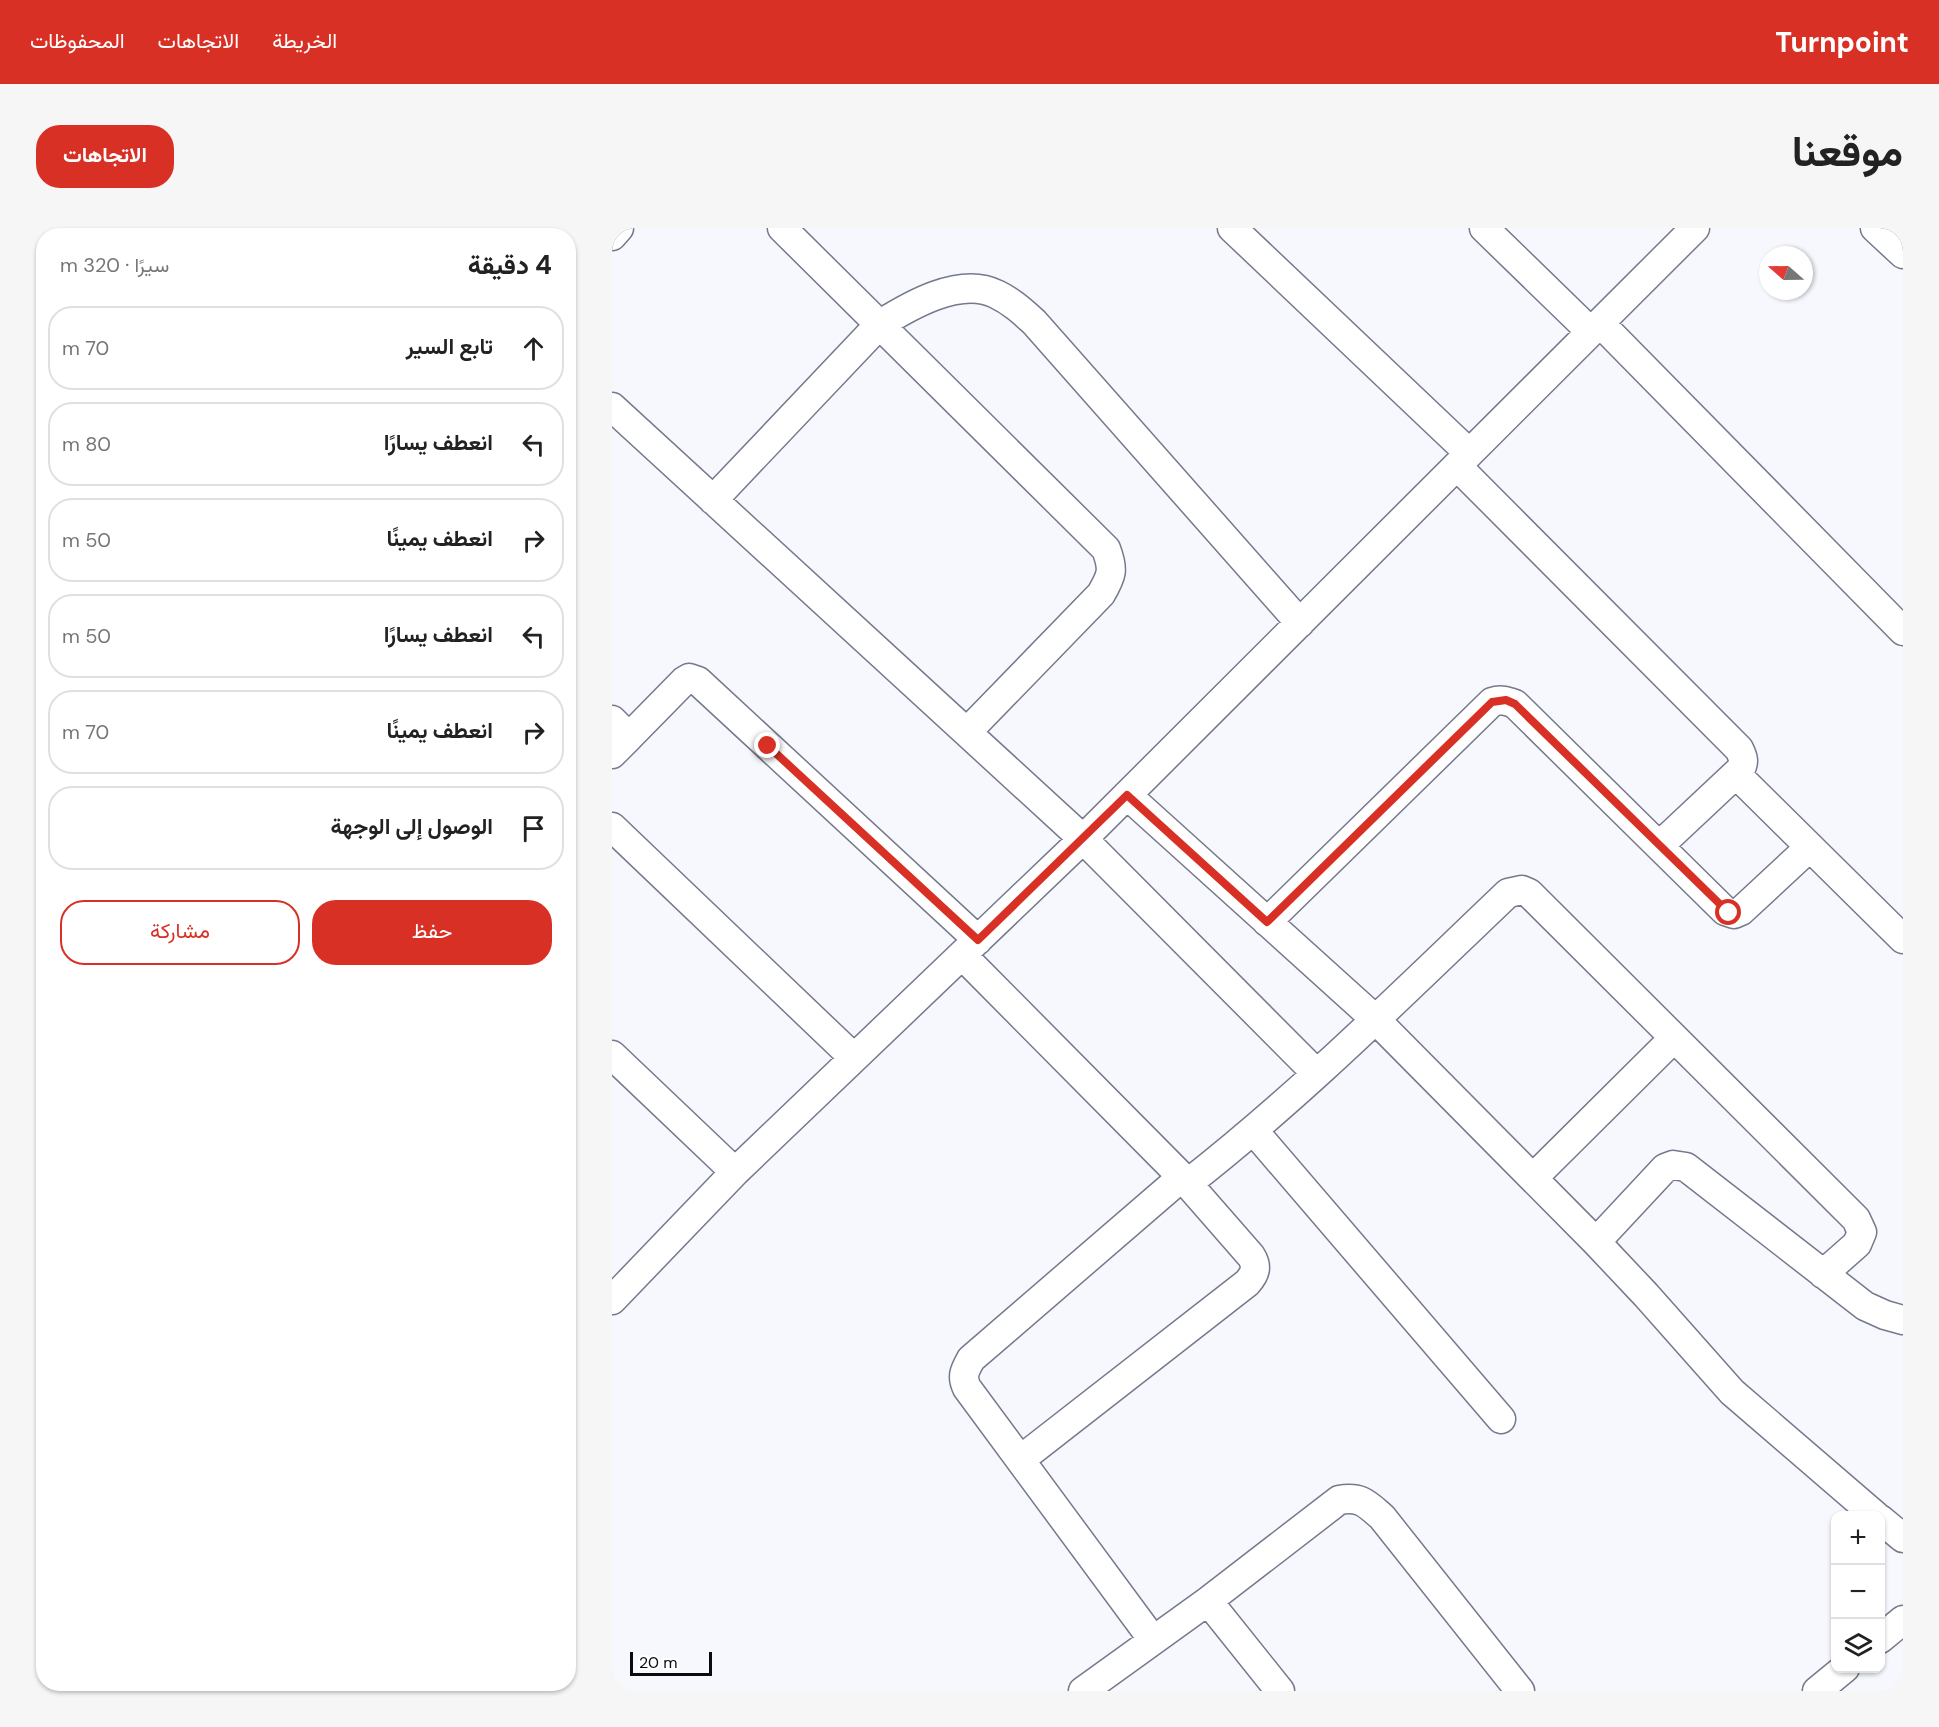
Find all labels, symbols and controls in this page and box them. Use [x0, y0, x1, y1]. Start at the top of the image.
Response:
text: Turnpoint [1775, 24, 1909, 61]
text: المحفوظات [30, 27, 125, 55]
text: الاتجاهات [158, 27, 239, 55]
text: الخريطة [272, 27, 337, 55]
text: موقعنا [1792, 124, 1903, 179]
button: الاتجاهات [36, 125, 174, 188]
north arrow [1759, 246, 1813, 300]
text: 4 دقيقة [468, 248, 552, 282]
text: سيرًا · 320 m [60, 252, 169, 278]
text: تابع السير [406, 332, 493, 361]
icon: ahead [517, 332, 550, 365]
text: 70 m [62, 335, 109, 361]
text: انعطف يسارًا [384, 428, 493, 457]
icon: left [517, 428, 550, 461]
text: 80 m [62, 431, 111, 457]
text: انعطف يمينًا [386, 524, 493, 553]
icon: right [517, 524, 550, 557]
text: 50 m [62, 527, 111, 553]
text: انعطف يسارًا [384, 620, 493, 649]
icon: left [517, 620, 550, 653]
text: 50 m [62, 623, 111, 649]
text: انعطف يمينًا [386, 716, 493, 745]
icon: right [517, 716, 550, 749]
text: 70 m [62, 719, 109, 745]
route end [754, 732, 780, 758]
text: الوصول إلى الوجهة [331, 812, 493, 841]
icon: arrive [517, 812, 550, 845]
route start [1715, 899, 1741, 925]
button: مشاركة [60, 900, 300, 965]
button: حفظ [312, 900, 552, 965]
map controls [1831, 1511, 1885, 1673]
button: + [1831, 1511, 1885, 1565]
button: − [1831, 1565, 1885, 1619]
button: layers [1831, 1619, 1885, 1673]
scale bar [630, 1649, 712, 1676]
text: 20 m [639, 1652, 678, 1673]

